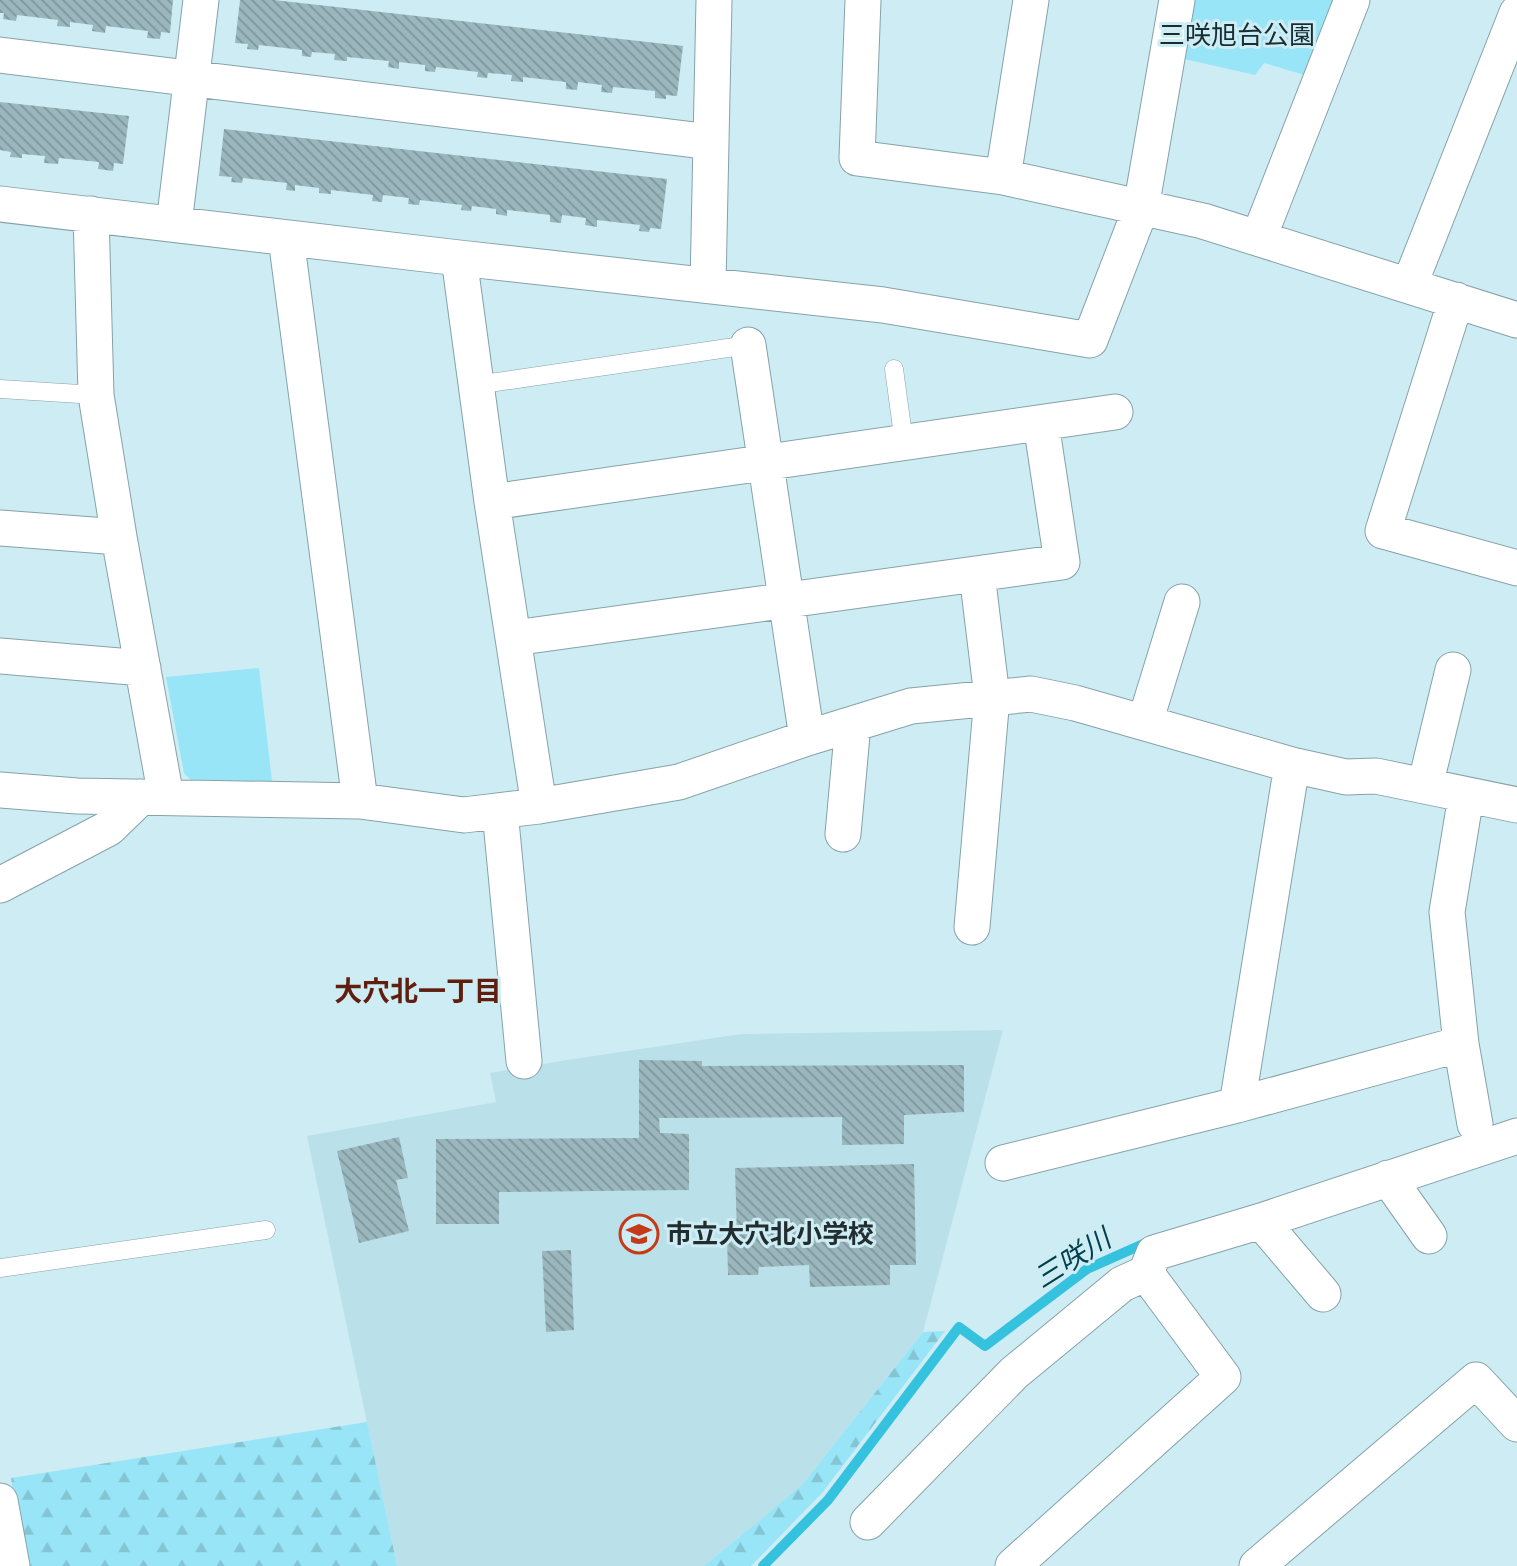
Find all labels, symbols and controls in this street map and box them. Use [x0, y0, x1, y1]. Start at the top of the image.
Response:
park label: 三咲旭台公園 [1159, 20, 1315, 52]
district label: 大穴北一丁目 [334, 975, 502, 1009]
school or university icon: 市立大穴北小学校 [618, 1213, 660, 1255]
place label: 市立大穴北小学校 [666, 1219, 874, 1251]
water label: 三咲川 [1028, 1221, 1120, 1296]

